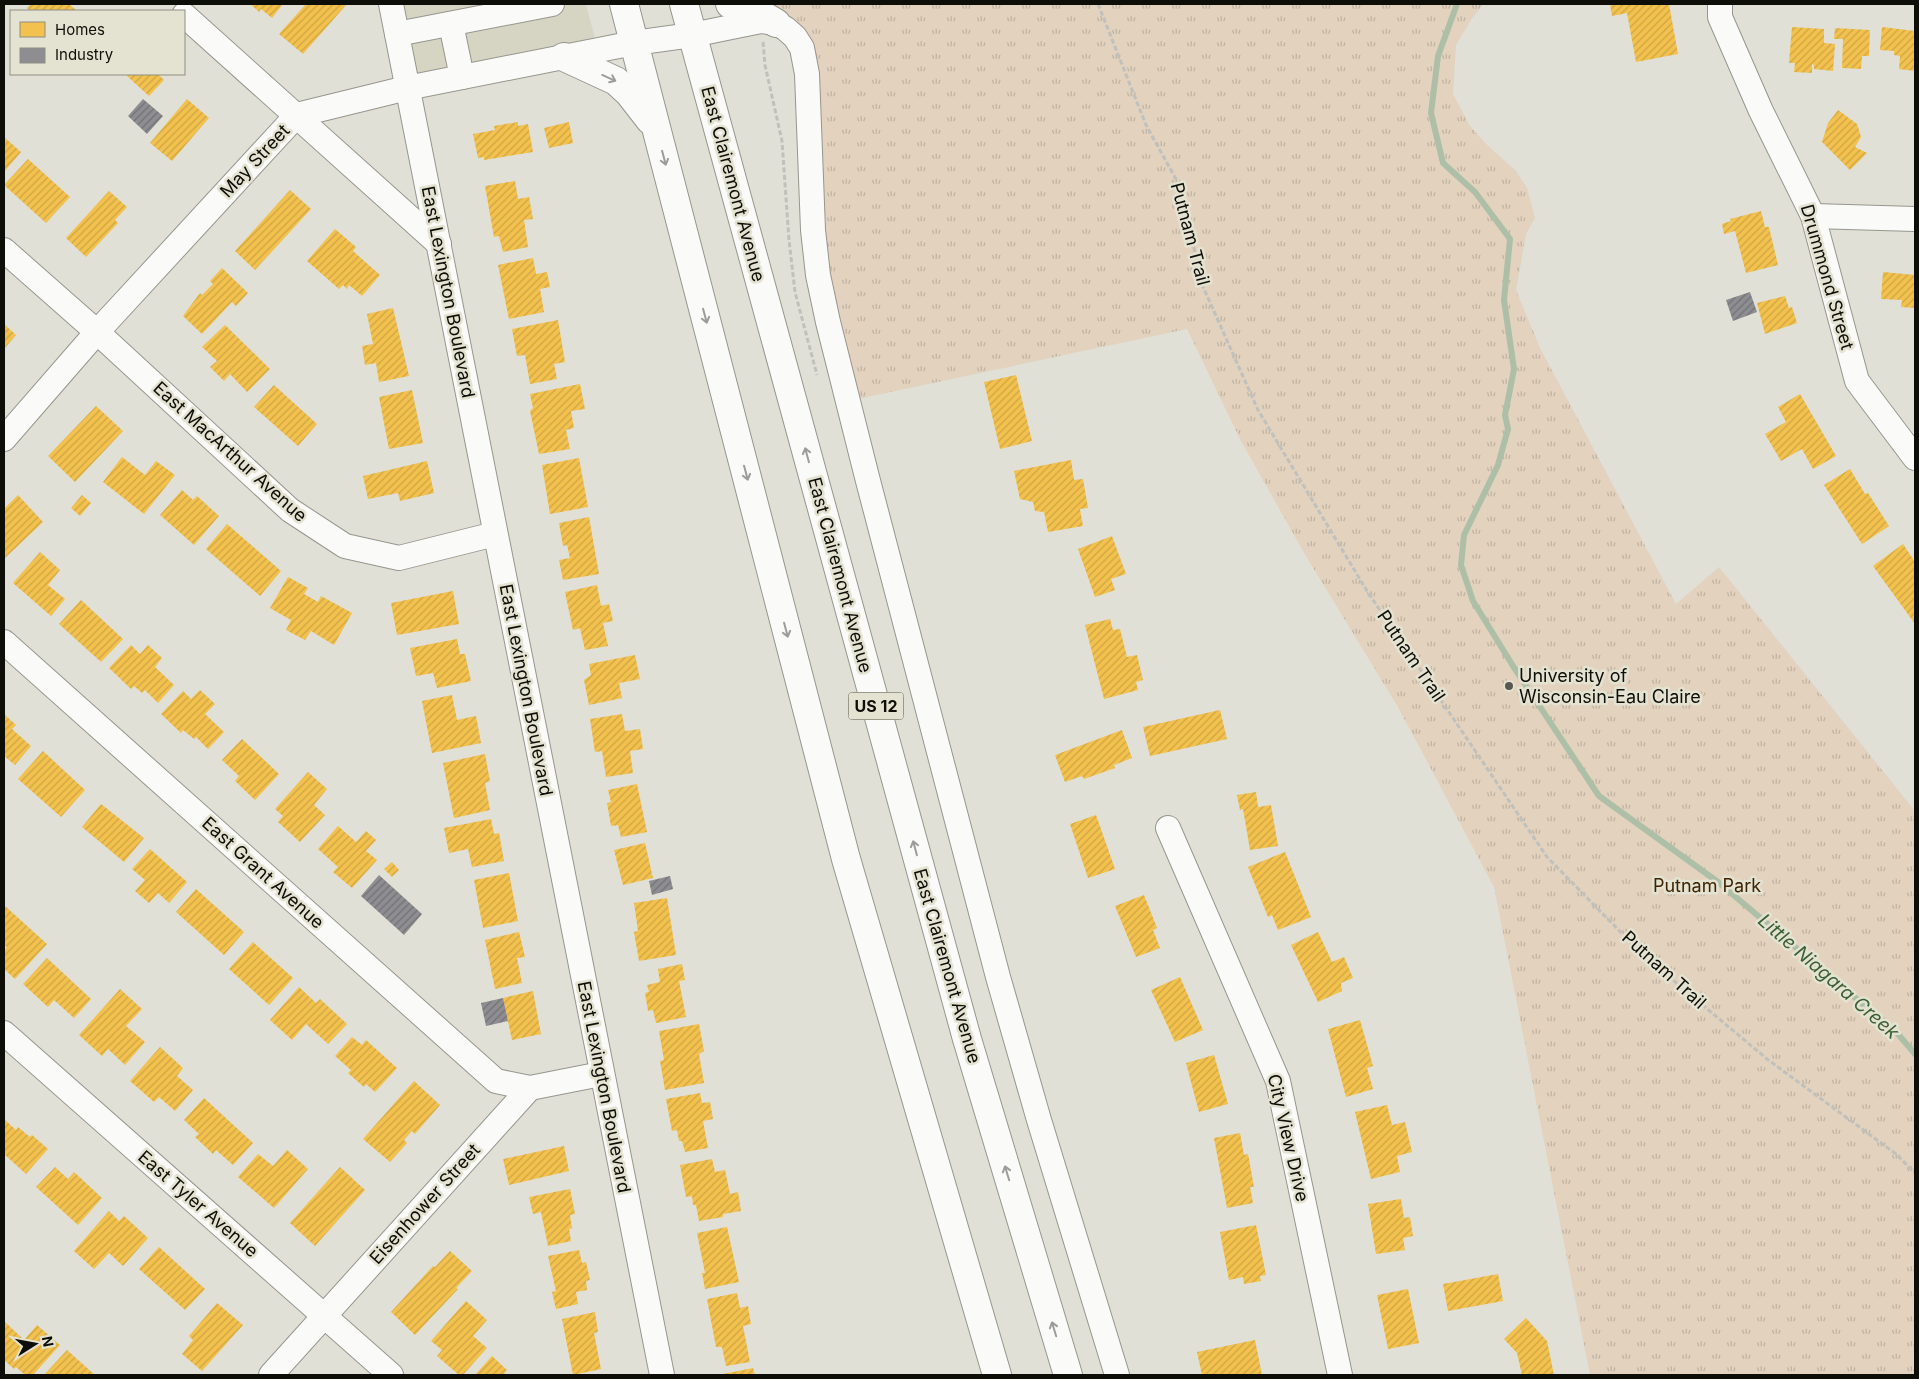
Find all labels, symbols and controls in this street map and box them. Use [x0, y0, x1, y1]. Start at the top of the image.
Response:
legend [10, 10, 185, 75]
text: Homes [55, 20, 105, 39]
text: Industry [55, 45, 114, 64]
one-way arrow [601, 73, 616, 83]
street label: East Clairemont Avenue [697, 84, 770, 284]
street label: May Street [216, 120, 294, 201]
one-way arrow [660, 150, 669, 166]
street label: Putnam Trail [1167, 180, 1214, 288]
street label: East Lexington Boulevard [418, 184, 479, 399]
street label: Drummond Street [1797, 202, 1858, 352]
one-way arrow [701, 307, 710, 323]
street label: East MacArthur Avenue [149, 377, 311, 526]
one-way arrow [802, 448, 811, 464]
one-way arrow [741, 465, 751, 481]
street label: East Clairemont Avenue [804, 475, 877, 675]
street label: East Lexington Boulevard [496, 582, 557, 797]
street label: Putnam Trail [1373, 606, 1450, 705]
one-way arrow [782, 622, 792, 638]
place label: University of Wisconsin-Eau Claire [1519, 665, 1701, 707]
marker: University of Wisconsin-Eau Claire [1503, 680, 1515, 692]
road number: US 12 [848, 692, 904, 719]
street label: East Grant Avenue [198, 812, 329, 933]
one-way arrow [910, 841, 919, 857]
street label: East Clairemont Avenue [910, 866, 985, 1066]
park label: Putnam Park [1653, 875, 1761, 896]
water label: Little Niagara Creek [1754, 909, 1904, 1044]
street label: Putnam Trail [1618, 926, 1711, 1013]
street label: East Lexington Boulevard [574, 979, 635, 1194]
street label: City View Drive [1264, 1072, 1313, 1204]
street label: Eisenhower Street [365, 1139, 484, 1268]
street label: East Tyler Avenue [134, 1146, 263, 1261]
one-way arrow [1002, 1165, 1012, 1181]
north arrow [10, 1319, 60, 1369]
one-way arrow [1049, 1321, 1058, 1337]
text: N [39, 1335, 58, 1348]

